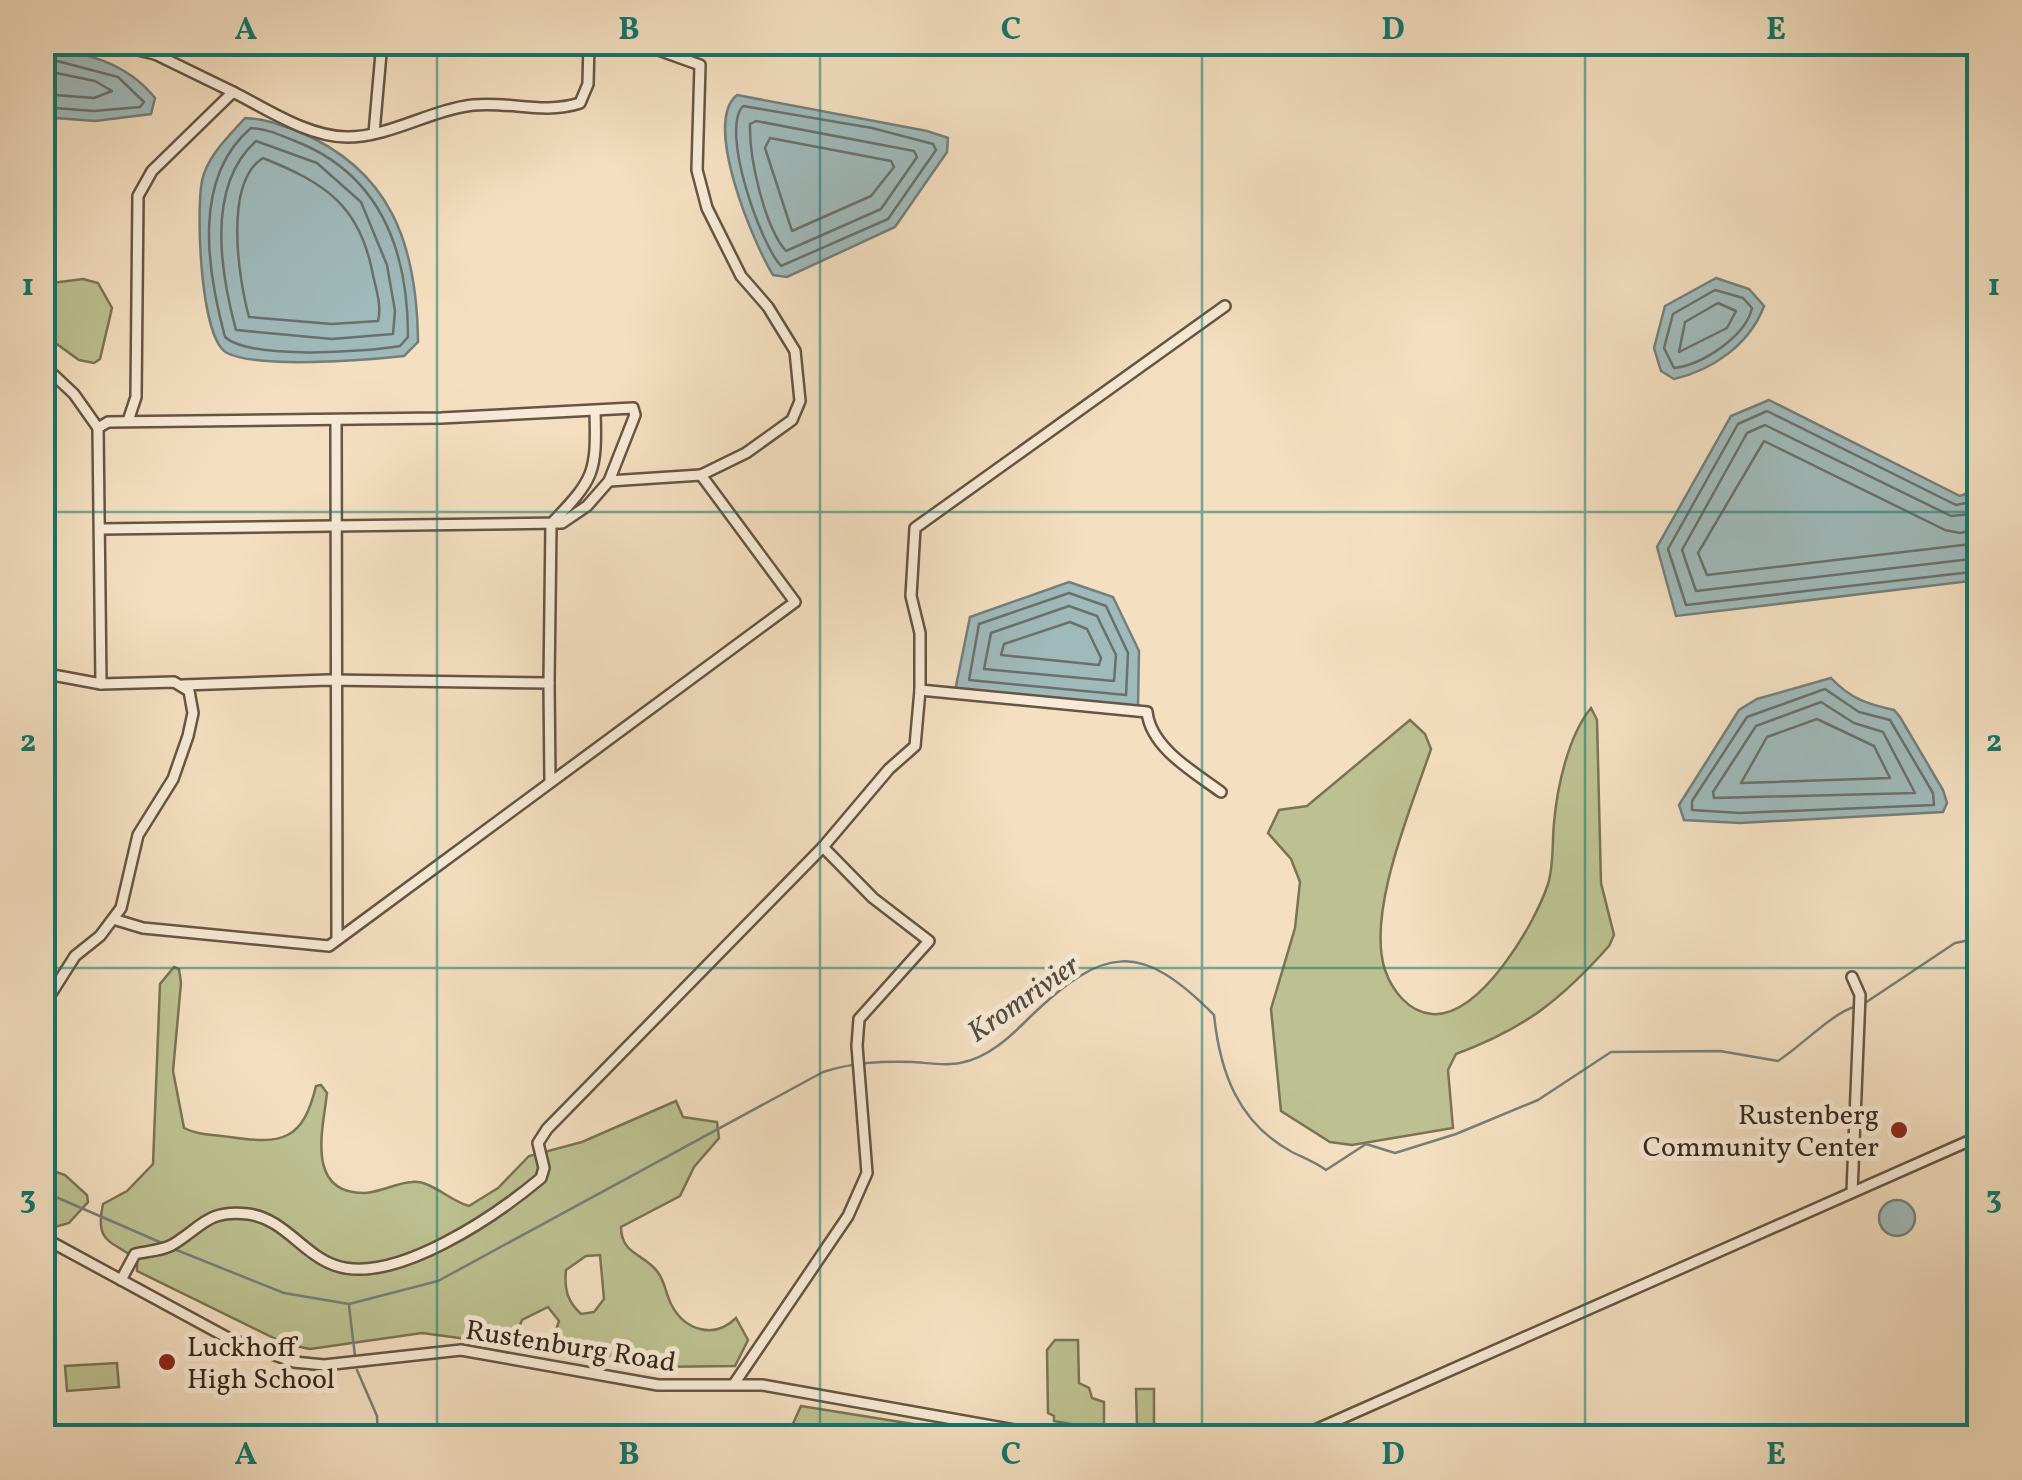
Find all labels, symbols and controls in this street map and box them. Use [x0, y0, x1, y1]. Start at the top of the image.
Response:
text: A [235, 9, 258, 53]
text: B [618, 9, 640, 53]
text: C [1001, 9, 1021, 53]
text: D [1381, 9, 1405, 53]
text: E [1766, 9, 1786, 53]
text: 1 [22, 265, 34, 309]
text: 1 [1988, 265, 2000, 309]
text: 2 [20, 721, 36, 765]
text: 2 [1986, 721, 2002, 765]
water label: Kromrivier [959, 945, 1089, 1054]
place label: Rustenberg Community Center [1643, 1097, 1879, 1168]
marker: Rustenberg Community Center [1888, 1119, 1910, 1141]
text: 3 [20, 1178, 36, 1222]
text: 3 [1986, 1178, 2002, 1222]
street label: Rustenburg Road [463, 1312, 679, 1383]
place label: Luckhoff High School [187, 1329, 335, 1400]
marker: Luckhoff High School [156, 1351, 178, 1373]
text: A [235, 1434, 258, 1478]
text: B [618, 1434, 640, 1478]
text: C [1001, 1434, 1021, 1478]
text: D [1381, 1434, 1405, 1478]
text: E [1766, 1434, 1786, 1478]

